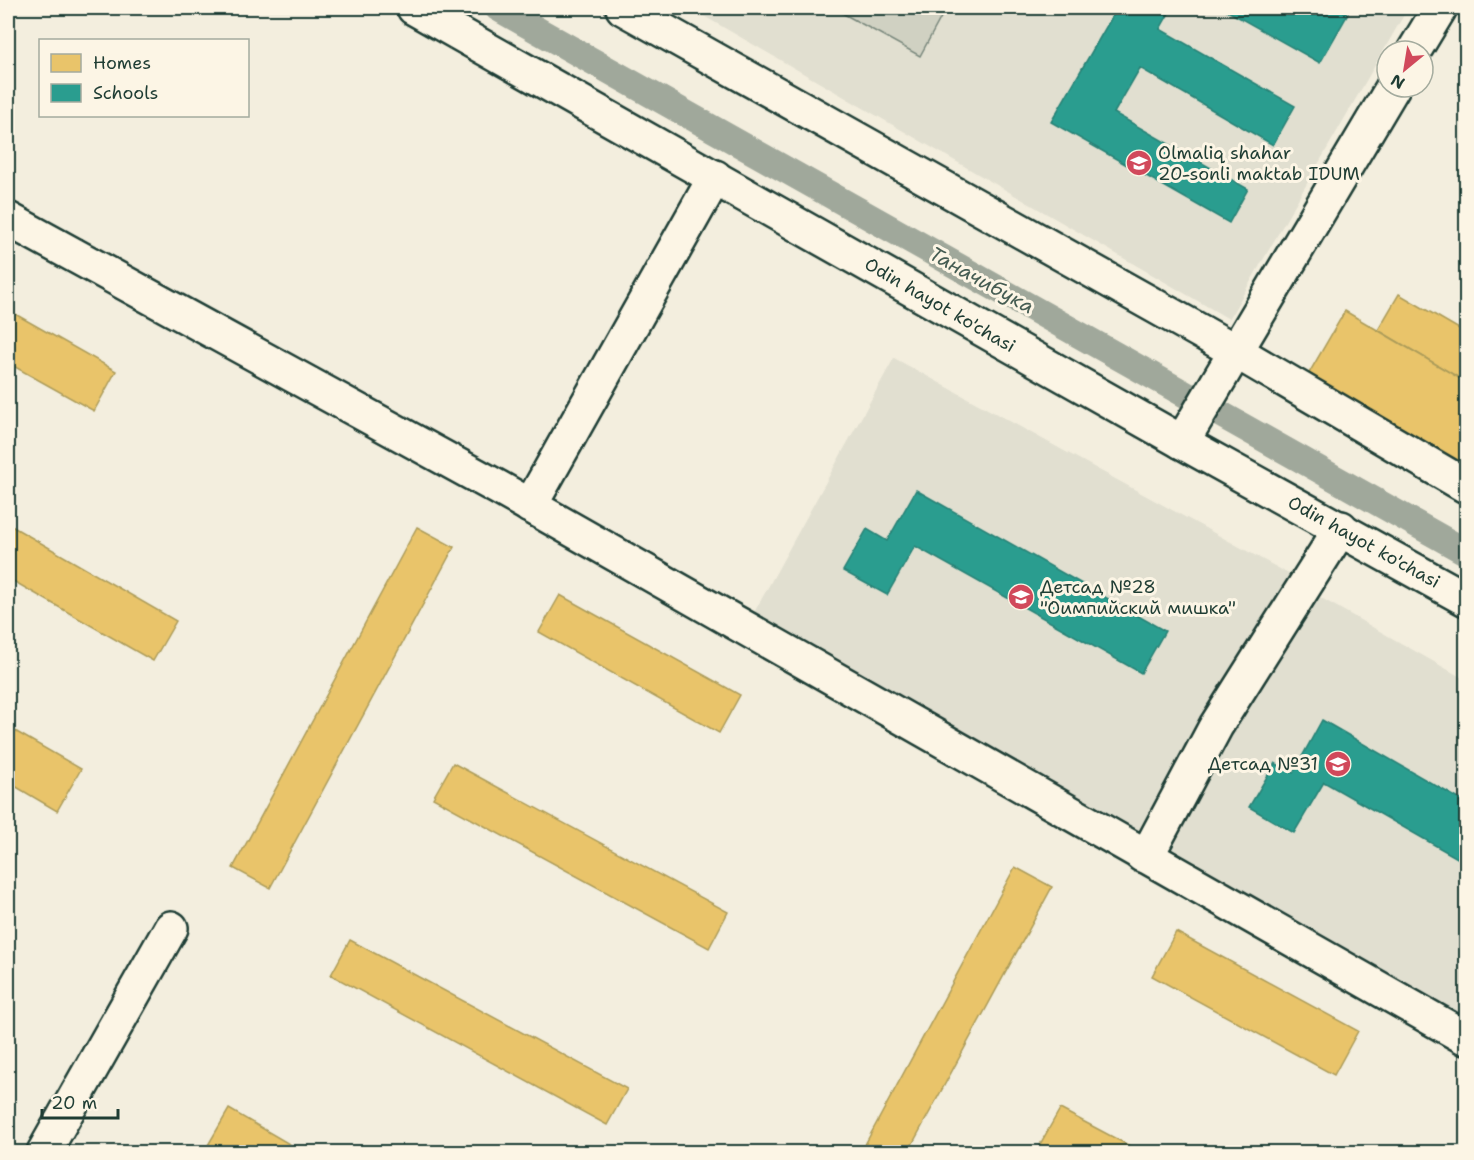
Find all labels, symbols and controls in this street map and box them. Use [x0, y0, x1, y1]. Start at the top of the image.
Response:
legend [39, 39, 249, 117]
north arrow [1375, 39, 1435, 99]
text: Homes [93, 51, 151, 75]
text: N [1387, 69, 1408, 94]
text: Schools [93, 81, 159, 105]
place label: Olmaliq shahar 20-sonli maktab IDUM [1158, 141, 1360, 186]
school or university icon: Olmaliq shahar 20-sonli maktab IDUM [1124, 148, 1154, 178]
water label: Таначибука [925, 240, 1039, 320]
street label: Odin hayot ko'chasi [860, 252, 1020, 358]
street label: Odin hayot ko'chasi [1284, 490, 1444, 594]
place label: Детсад №28 "Оимпийский мишка" [1040, 575, 1236, 620]
school or university icon: Детсад №28 "Оимпийский мишка" [1006, 582, 1036, 612]
school or university icon: Детсад №31 [1323, 749, 1353, 779]
place label: Детсад №31 [1208, 752, 1318, 776]
scale bar [42, 1082, 118, 1120]
text: 20 m [51, 1091, 97, 1115]

